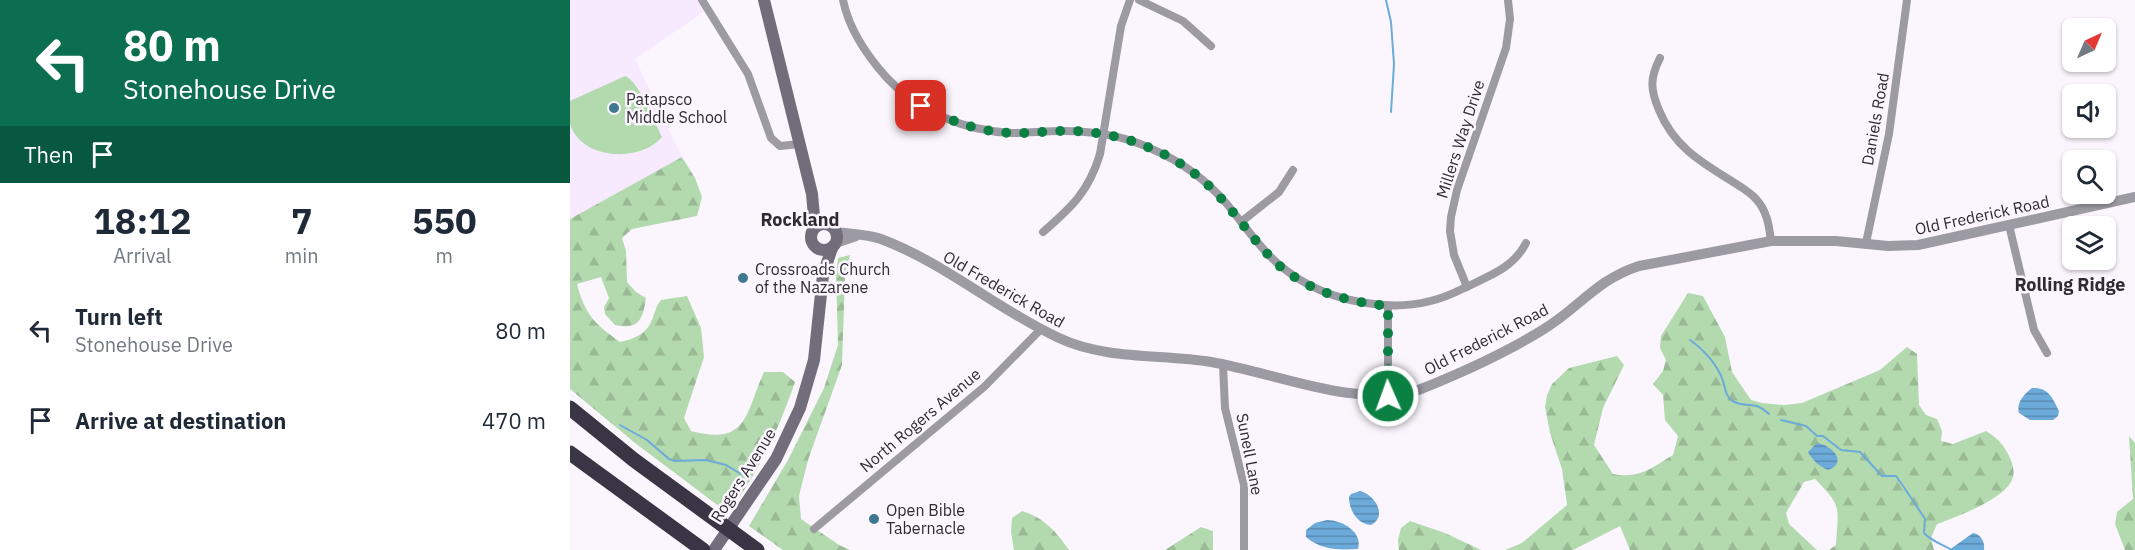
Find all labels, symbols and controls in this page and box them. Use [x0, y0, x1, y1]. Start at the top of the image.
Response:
text: 80 m [123, 18, 221, 73]
north arrow [2062, 18, 2116, 72]
map controls [2062, 18, 2116, 270]
icon: left [24, 24, 102, 102]
text: Stonehouse Drive [123, 71, 336, 106]
street label: Daniels Road [1857, 71, 1893, 167]
street label: Millers Way Drive [1431, 77, 1489, 201]
pin [895, 80, 946, 131]
button: sound [2062, 84, 2116, 138]
place label: Patapsco Middle School [626, 89, 727, 127]
icon: arrive [904, 89, 937, 122]
marker: Patapsco Middle School [607, 101, 621, 115]
icon: arrive [86, 138, 119, 171]
text: Then [24, 140, 74, 169]
button: search [2062, 150, 2116, 204]
street label: Old Frederick Road [1913, 191, 2051, 239]
text: 18:12 [93, 197, 192, 244]
text: 7 [291, 197, 313, 244]
text: 550 [412, 197, 477, 244]
district label: Rockland [760, 208, 840, 231]
button: layers [2062, 216, 2116, 270]
text: Arrival [113, 242, 172, 269]
text: min [285, 242, 319, 269]
text: m [436, 242, 453, 269]
street label: Old Frederick Road [940, 246, 1068, 332]
place label: Crossroads Church of the Nazarene [755, 259, 890, 297]
marker: Crossroads Church of the Nazarene [736, 271, 750, 285]
district label: Rolling Ridge [2014, 273, 2126, 296]
street label: Old Frederick Road [1420, 299, 1552, 379]
text: Turn left [75, 302, 163, 331]
icon: left [24, 314, 57, 347]
text: 80 m [495, 316, 546, 345]
text: Stonehouse Drive [75, 331, 233, 358]
street label: North Rogers Avenue [855, 363, 985, 476]
position arrow [1356, 364, 1420, 428]
icon: arrive [24, 404, 57, 437]
text: Arrive at destination [75, 406, 286, 435]
text: 470 m [482, 406, 546, 435]
street label: Sunell Lane [1232, 411, 1268, 497]
street label: Rogers Avenue [706, 424, 780, 526]
place label: Open Bible Tabernacle [886, 500, 966, 538]
marker: Open Bible Tabernacle [867, 512, 881, 526]

